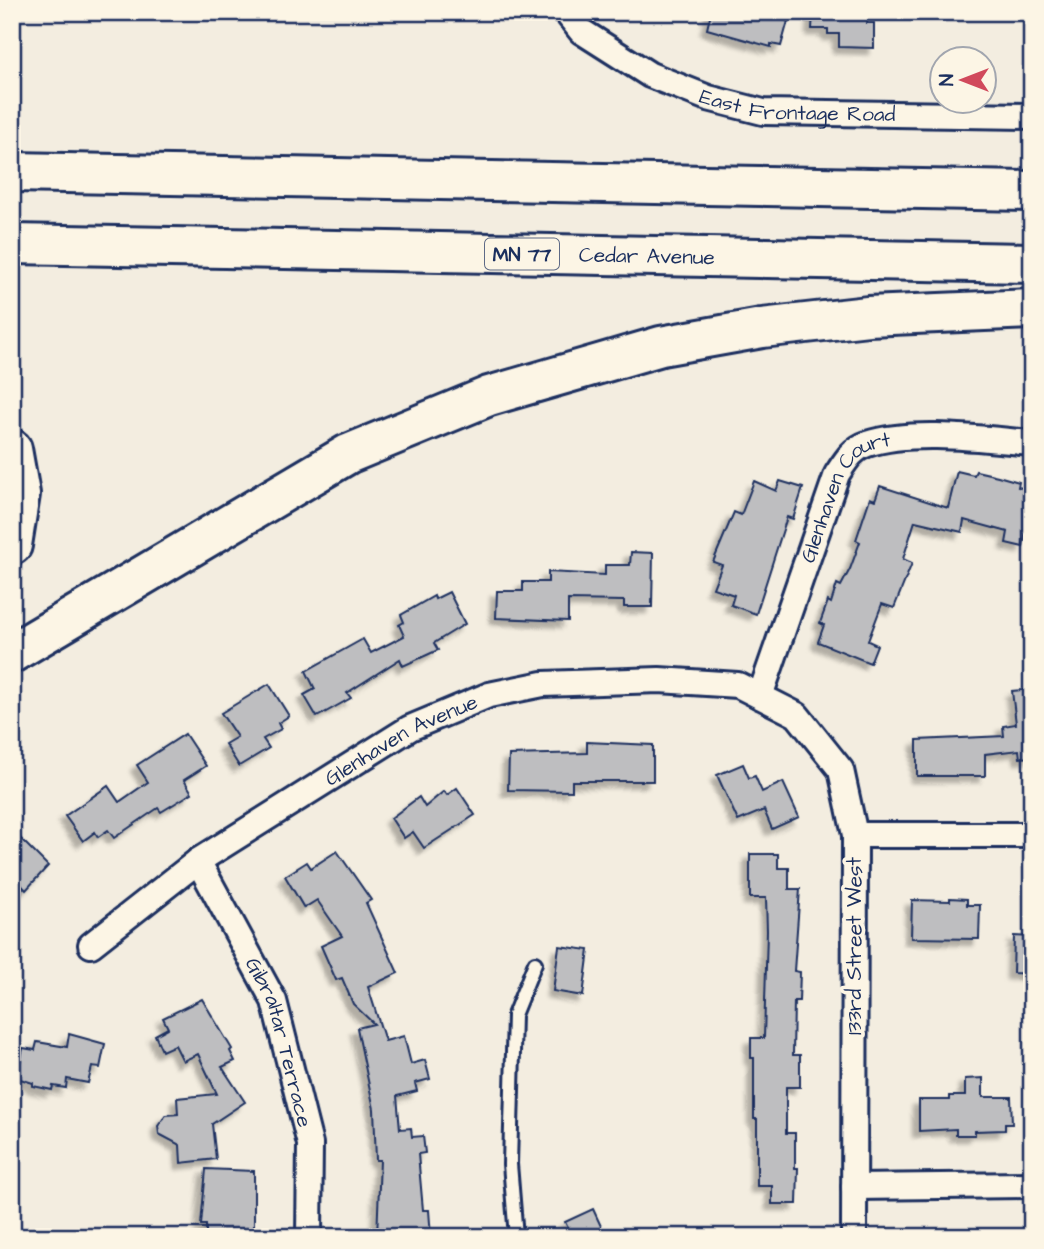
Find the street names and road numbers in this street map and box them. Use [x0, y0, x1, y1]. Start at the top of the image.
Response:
street label: East Frontage Road [695, 82, 896, 130]
road number: MN 77 [485, 238, 559, 270]
street label: Cedar Avenue [579, 241, 715, 272]
street label: Glenhaven Court [793, 425, 893, 567]
street label: Glenhaven Avenue [319, 687, 482, 793]
street label: 133rd Street West [840, 856, 869, 1035]
street label: Gibraltar Terrace [238, 952, 319, 1130]

